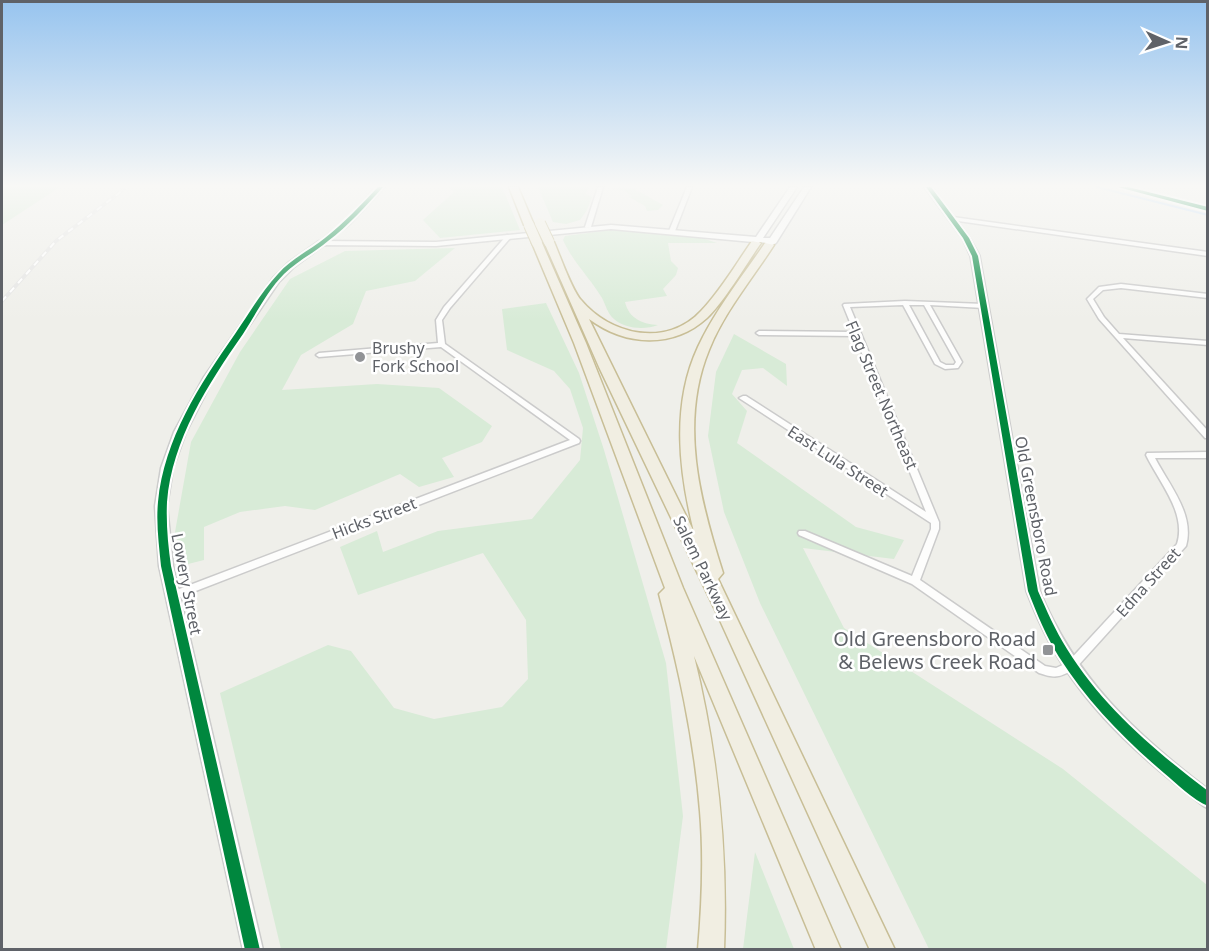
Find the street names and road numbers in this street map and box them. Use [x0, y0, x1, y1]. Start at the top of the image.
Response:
street label: Flag Street Northeast [841, 317, 923, 473]
street label: East Lula Street [783, 420, 893, 502]
street label: Old Greensboro Road [1010, 434, 1062, 598]
street label: Hicks Street [329, 492, 420, 544]
street label: Salem Parkway [668, 512, 738, 625]
street label: Lowery Street [166, 531, 208, 637]
street label: Edna Street [1111, 542, 1185, 621]

